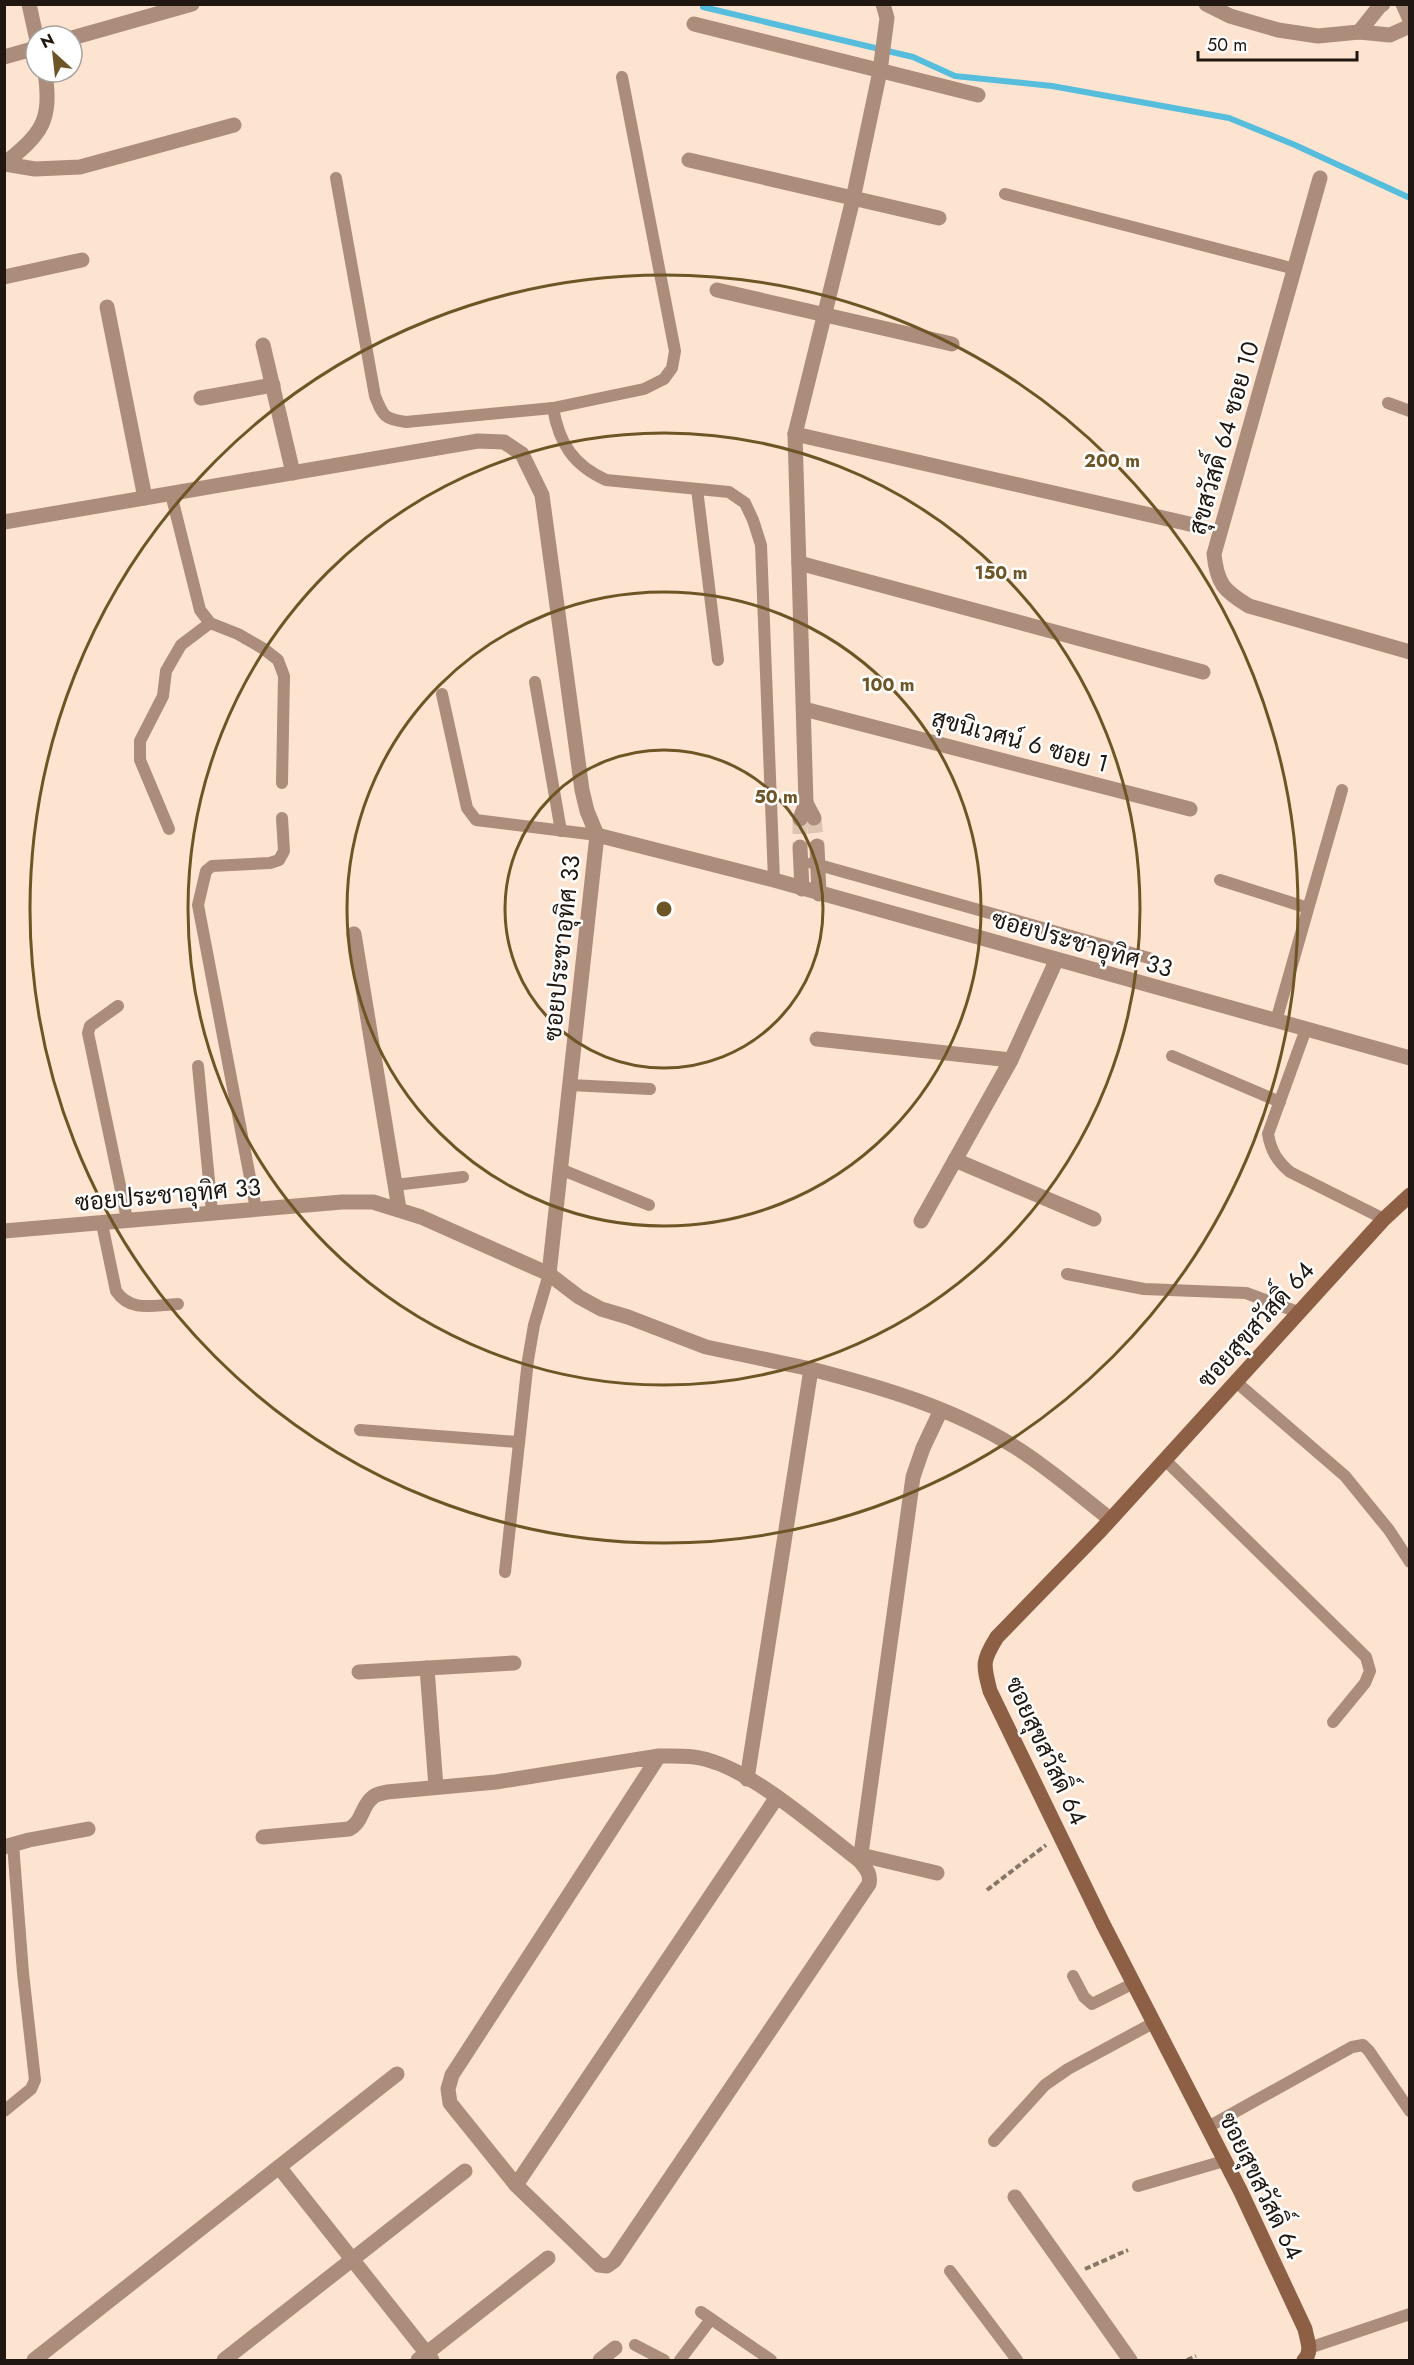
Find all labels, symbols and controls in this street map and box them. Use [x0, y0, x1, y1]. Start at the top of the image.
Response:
north arrow [24, 24, 84, 84]
scale bar [1198, 24, 1357, 62]
text: N [37, 28, 58, 54]
text: 50 m [1207, 32, 1247, 58]
street label: สุขสวัสดิ์ 64 ซอย 10 [1175, 336, 1268, 539]
text: 200 m [1084, 448, 1140, 474]
text: 150 m [975, 560, 1027, 586]
text: 100 m [861, 672, 915, 698]
street label: สุขนิเวศน์ 6 ซอย 1 [928, 700, 1112, 781]
text: 50 m [754, 784, 798, 810]
street label: ซอยประชาอุทิศ 33 [534, 853, 589, 1043]
centre of rings [654, 899, 674, 919]
street label: ซอยประชาอุทิศ 33 [988, 901, 1177, 986]
street label: ซอยประชาอุทิศ 33 [73, 1169, 262, 1220]
street label: ซอยสุขสวัสดิ์ 64 [1186, 1251, 1322, 1396]
street label: ซอยสุขสวัสดิ์ 64 [997, 1669, 1100, 1831]
street label: ซอยสุขสวัสดิ์ 64 [1211, 2104, 1316, 2265]

